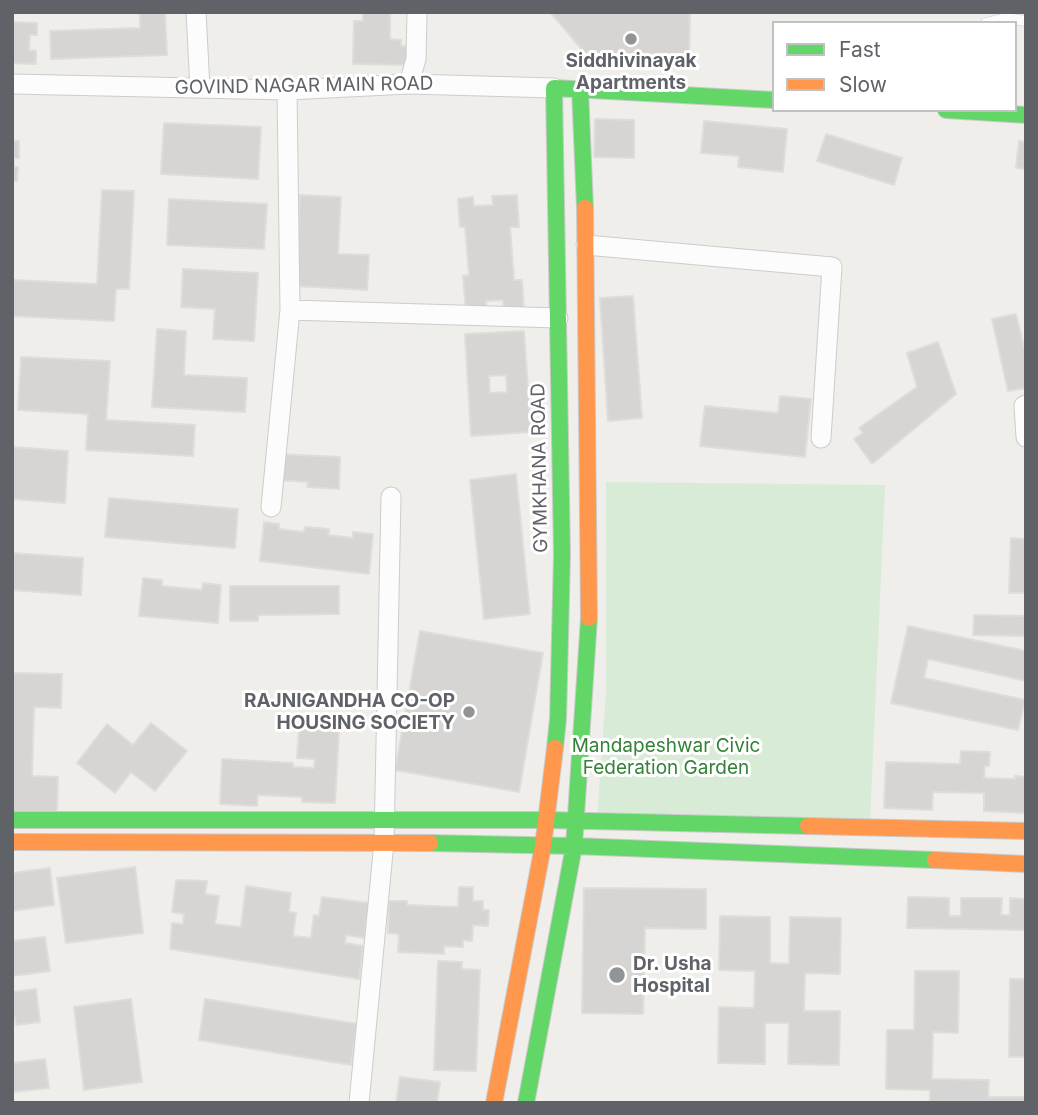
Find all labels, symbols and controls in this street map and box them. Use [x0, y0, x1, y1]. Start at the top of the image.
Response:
legend [772, 21, 1017, 112]
marker: Siddhivinayak Apartments [623, 31, 639, 47]
text: Fast [839, 37, 881, 62]
place label: Siddhivinayak Apartments [566, 50, 696, 94]
street label: GOVIND NAGAR MAIN ROAD [174, 72, 434, 100]
text: Slow [839, 72, 887, 97]
street label: GYMKHANA ROAD [527, 383, 553, 553]
place label: RAJNIGANDHA CO-OP HOUSING SOCIETY [244, 690, 455, 734]
marker: RAJNIGANDHA CO-OP HOUSING SOCIETY [461, 704, 477, 720]
park label: Mandapeshwar Civic Federation Garden [572, 735, 760, 779]
place label: Dr. Usha Hospital [633, 953, 712, 997]
marker: Dr. Usha Hospital [607, 965, 627, 985]

